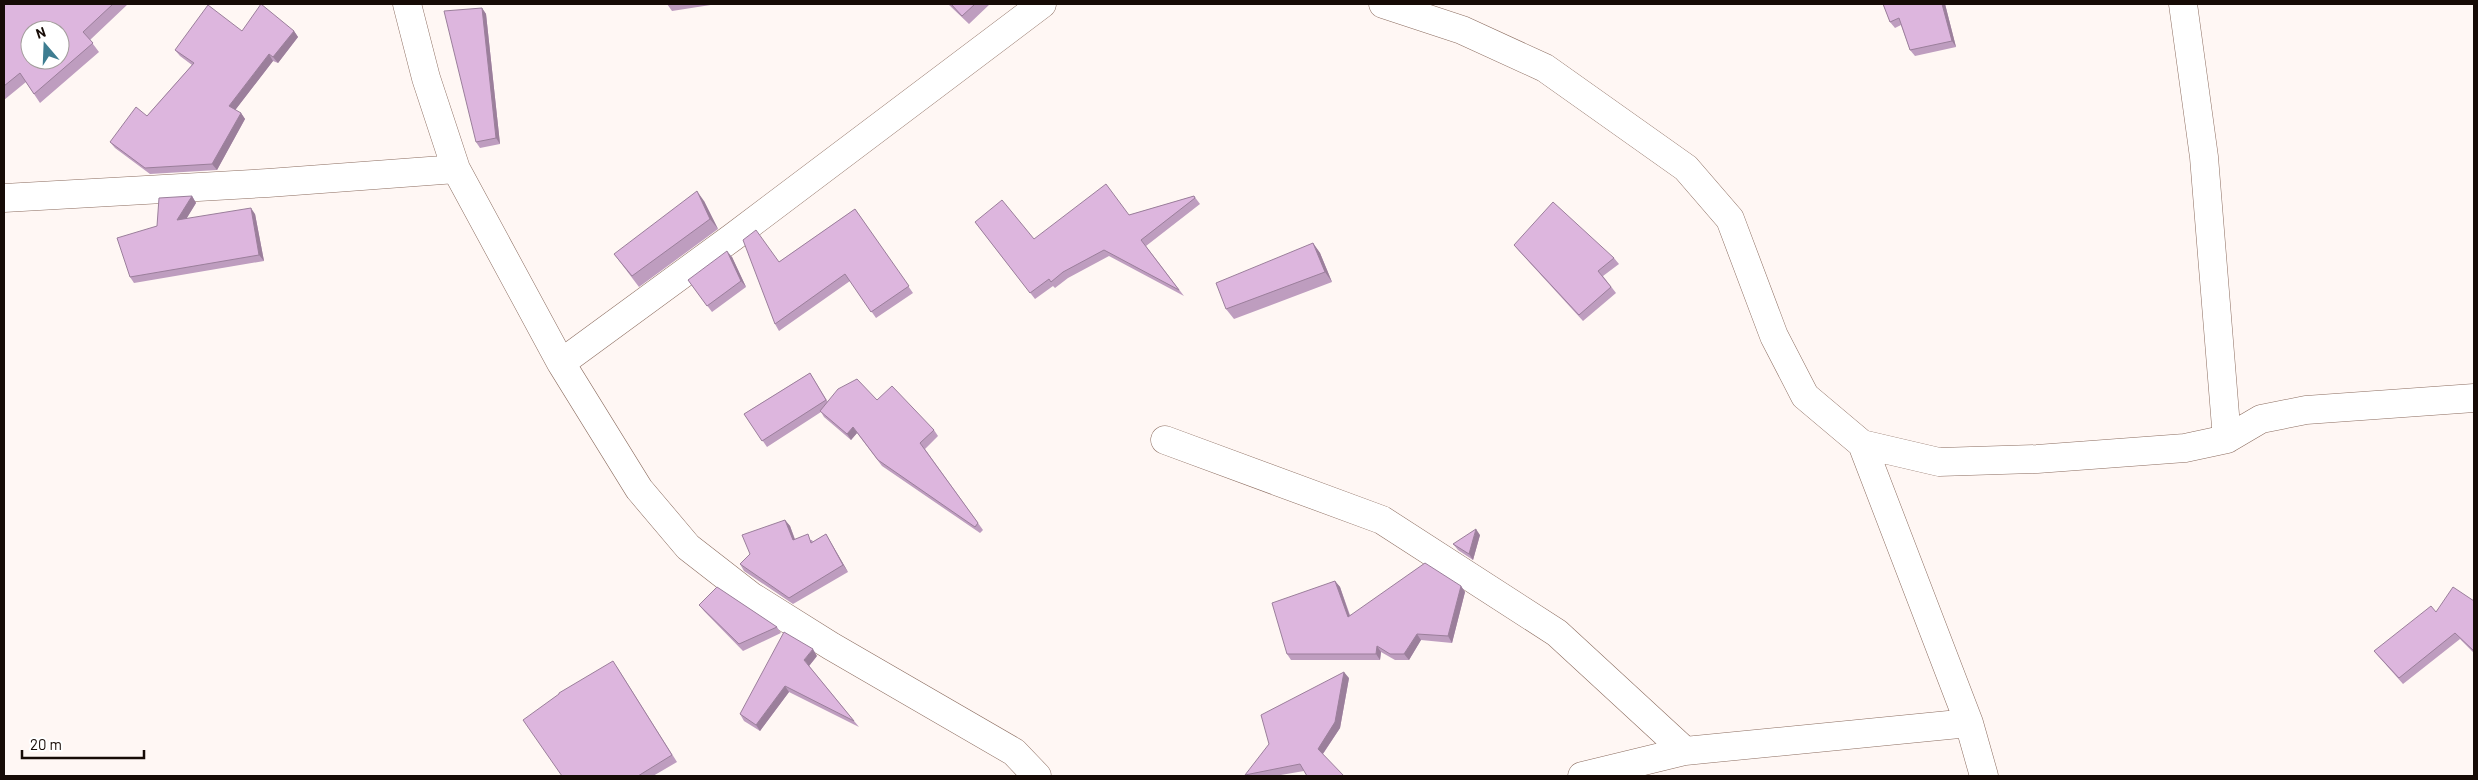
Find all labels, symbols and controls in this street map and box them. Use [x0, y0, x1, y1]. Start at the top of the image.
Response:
north arrow [20, 20, 70, 70]
text: N [33, 23, 48, 42]
scale bar [22, 728, 145, 760]
text: 20 m [30, 735, 62, 753]

